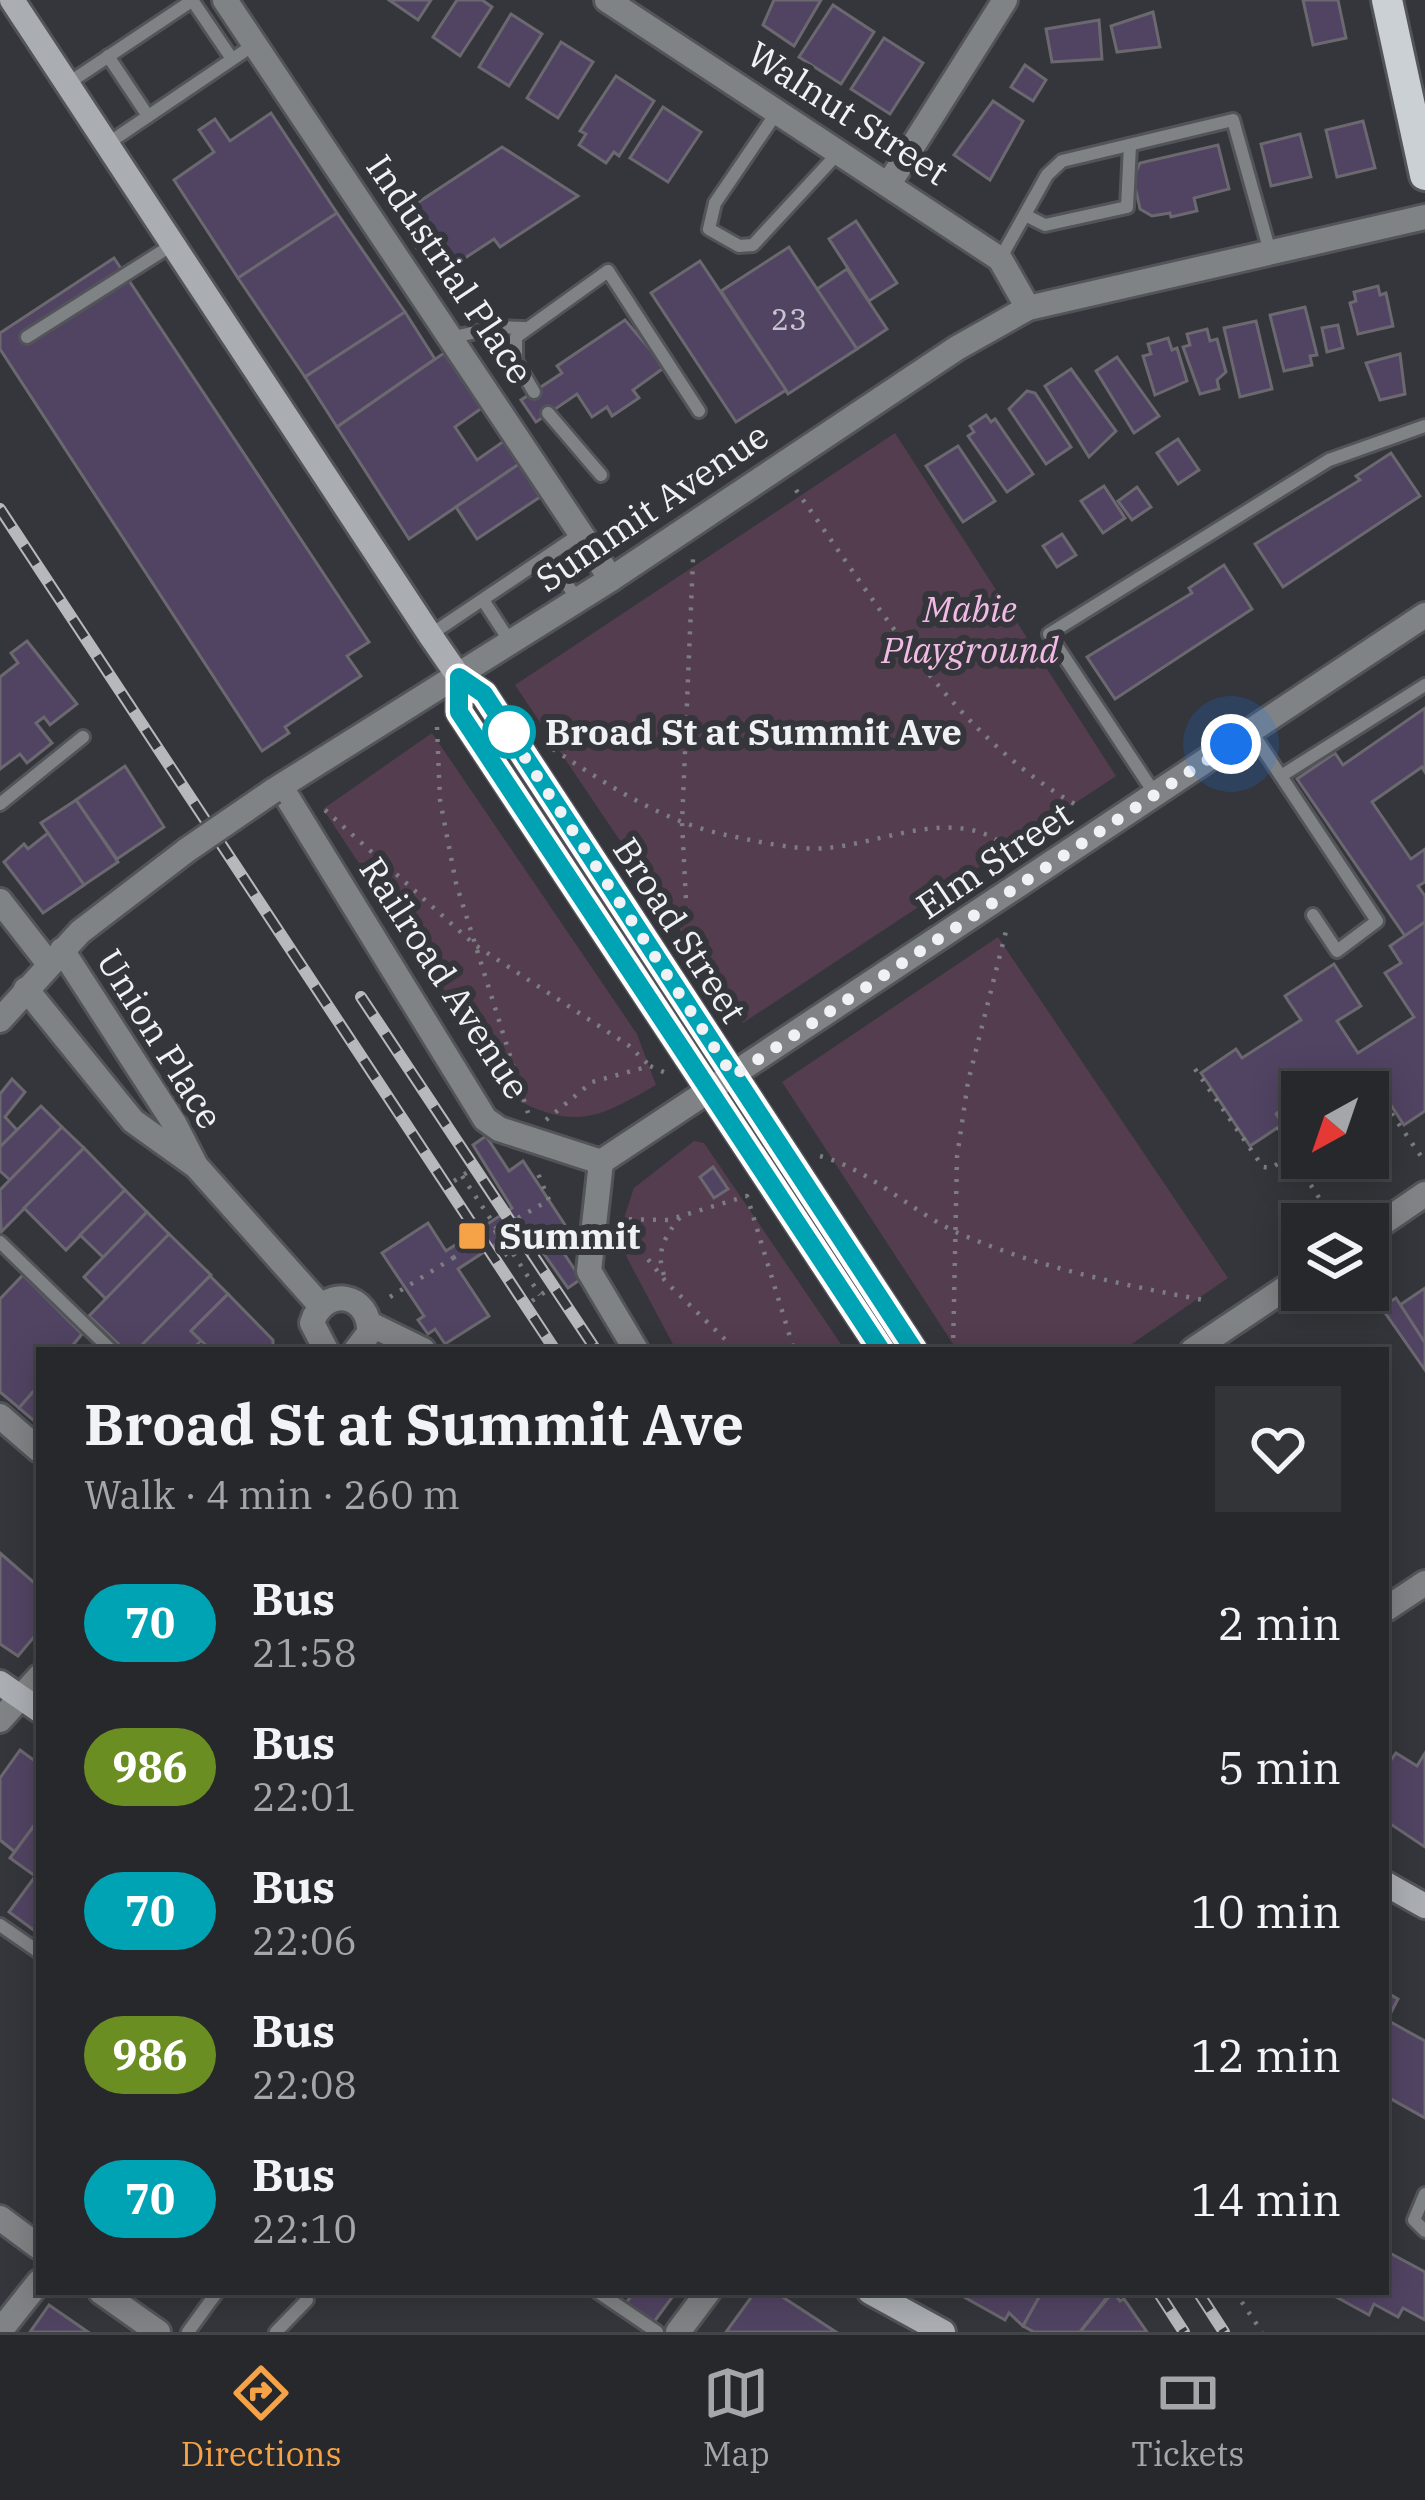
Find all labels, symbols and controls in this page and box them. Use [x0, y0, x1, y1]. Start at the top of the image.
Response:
street label: Walnut Street [739, 30, 958, 195]
street label: Industrial Place [356, 145, 544, 392]
house number: 23 [771, 299, 807, 338]
street label: Summit Avenue [526, 411, 777, 602]
park label: Mabie Playground [881, 585, 1059, 673]
marker: Broad St at Summit Ave [484, 707, 534, 757]
place label: Broad St at Summit Ave [545, 708, 962, 755]
your location [1201, 714, 1261, 774]
street label: Elm Street [907, 790, 1081, 929]
street label: Broad Street [603, 828, 758, 1031]
street label: Railroad Avenue [350, 848, 541, 1108]
street label: Union Place [87, 940, 234, 1137]
north arrow [1281, 1071, 1389, 1179]
map controls [1281, 1071, 1389, 1311]
button: layers [1281, 1203, 1389, 1311]
place label: Summit [499, 1212, 640, 1259]
marker: Summit [456, 1220, 488, 1252]
button: heart [1215, 1386, 1341, 1512]
text: Broad St at Summit Ave [84, 1387, 744, 1461]
text: Walk · 4 min · 260 m [84, 1469, 460, 1520]
text: Bus [252, 1569, 335, 1627]
text: 2 min [1218, 1594, 1341, 1652]
text: 70 [125, 1595, 175, 1650]
text: 21:58 [252, 1627, 357, 1678]
text: Bus [252, 1713, 335, 1771]
text: 5 min [1218, 1738, 1341, 1796]
text: 986 [112, 1739, 188, 1794]
text: 22:01 [252, 1771, 357, 1822]
text: Bus [252, 1857, 335, 1915]
text: 10 min [1191, 1882, 1341, 1940]
text: 70 [125, 1883, 175, 1938]
text: 22:06 [252, 1915, 357, 1966]
text: Bus [252, 2001, 335, 2059]
text: 12 min [1191, 2026, 1341, 2084]
text: 986 [112, 2027, 188, 2082]
text: 22:08 [252, 2059, 357, 2110]
text: Bus [252, 2145, 335, 2203]
text: 14 min [1191, 2170, 1341, 2228]
text: 70 [125, 2171, 175, 2226]
text: 22:10 [252, 2203, 357, 2254]
tab: Directions [181, 2360, 342, 2475]
tab: Map [703, 2360, 770, 2475]
tab: Tickets [1131, 2360, 1244, 2475]

